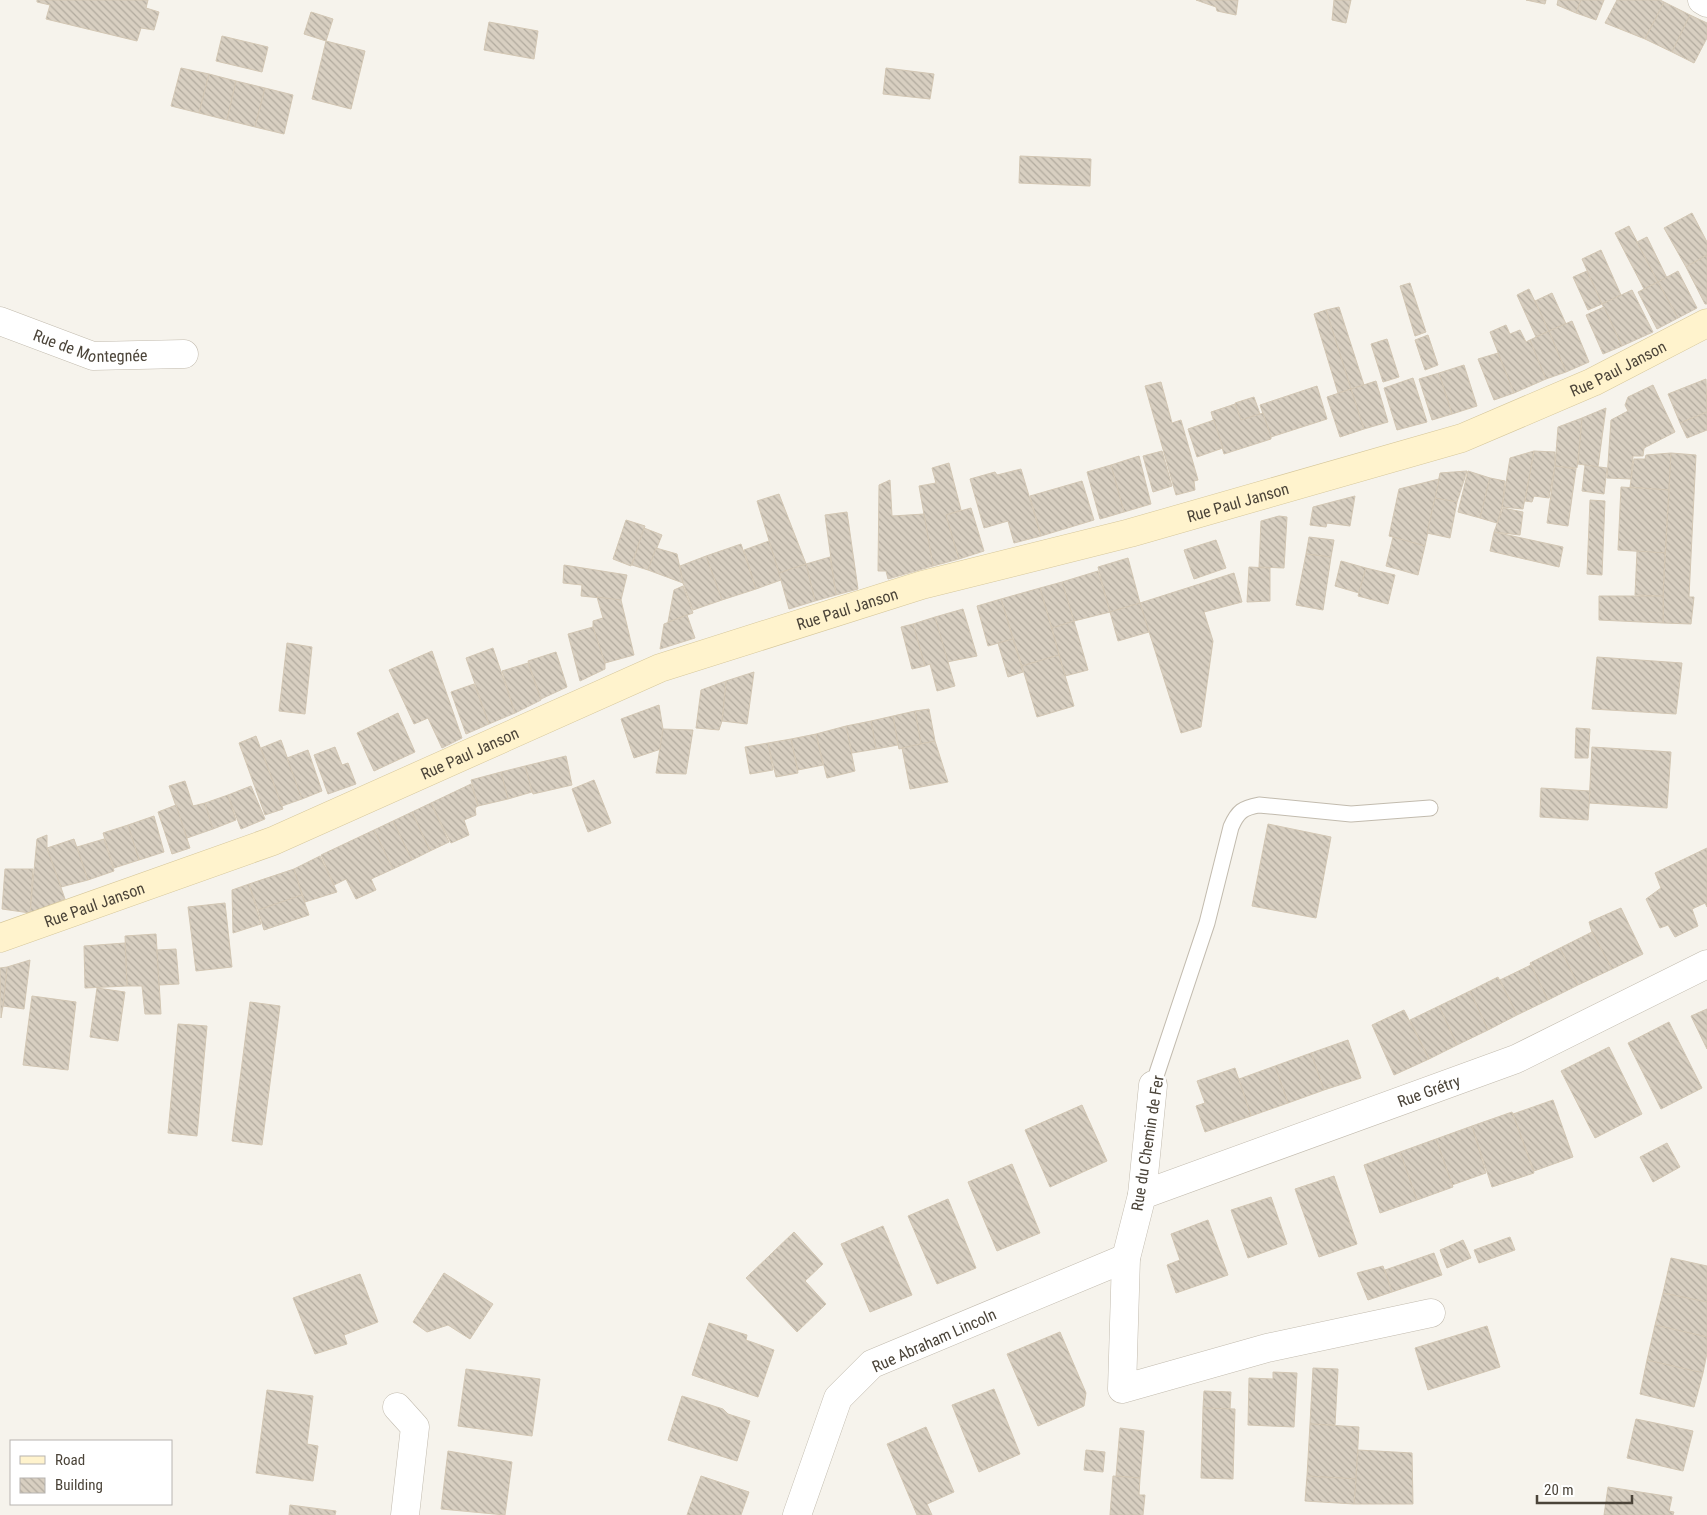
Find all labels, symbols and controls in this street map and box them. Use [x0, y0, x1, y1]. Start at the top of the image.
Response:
street label: Rue de Montegnée [31, 325, 147, 367]
street label: Rue Paul Janson [1567, 337, 1669, 401]
street label: Rue Paul Janson [1185, 479, 1291, 526]
street label: Rue Paul Janson [794, 584, 900, 634]
street label: Rue Paul Janson [418, 723, 522, 784]
street label: Rue Paul Janson [42, 878, 147, 932]
street label: Rue Grétry [1395, 1071, 1463, 1111]
street label: Rue du Chemin de Fer [1127, 1074, 1168, 1212]
street label: Rue Abraham Lincoln [869, 1305, 999, 1376]
legend [10, 1440, 172, 1505]
text: Road [55, 1451, 85, 1469]
scale bar [1537, 1472, 1632, 1504]
text: Building [55, 1476, 103, 1494]
text: 20 m [1544, 1481, 1574, 1499]

